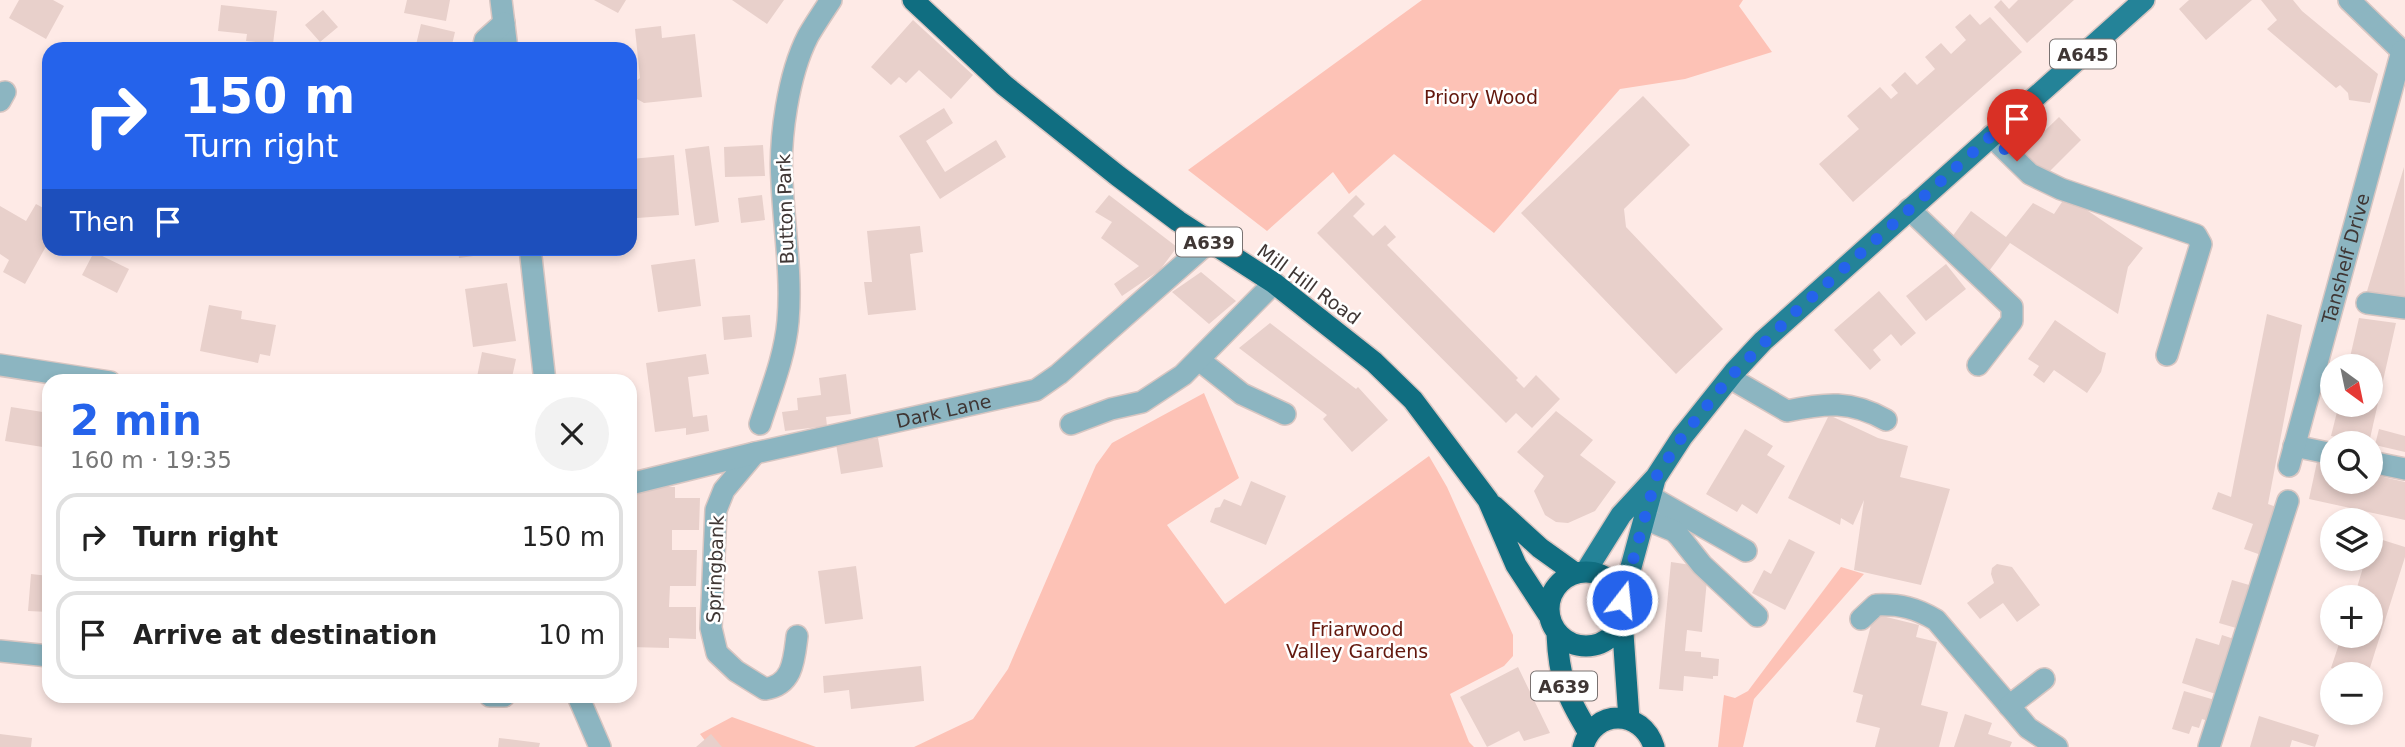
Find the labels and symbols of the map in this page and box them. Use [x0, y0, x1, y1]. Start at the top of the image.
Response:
road number: A645 [2050, 40, 2116, 68]
park label: Priory Wood [1424, 86, 1538, 108]
pin [1987, 89, 2047, 161]
street label: Button Park [772, 153, 798, 265]
street label: Tanshelf Drive [2317, 191, 2374, 327]
road number: A639 [1176, 228, 1242, 256]
street label: Mill Hill Road [1253, 239, 1365, 329]
north arrow [2320, 354, 2384, 416]
street label: Dark Lane [894, 389, 993, 432]
street label: Springbank [702, 515, 728, 623]
position arrow [1585, 563, 1659, 637]
park label: Friarwood Valley Gardens [1286, 618, 1428, 662]
road number: A639 [1531, 672, 1597, 700]

